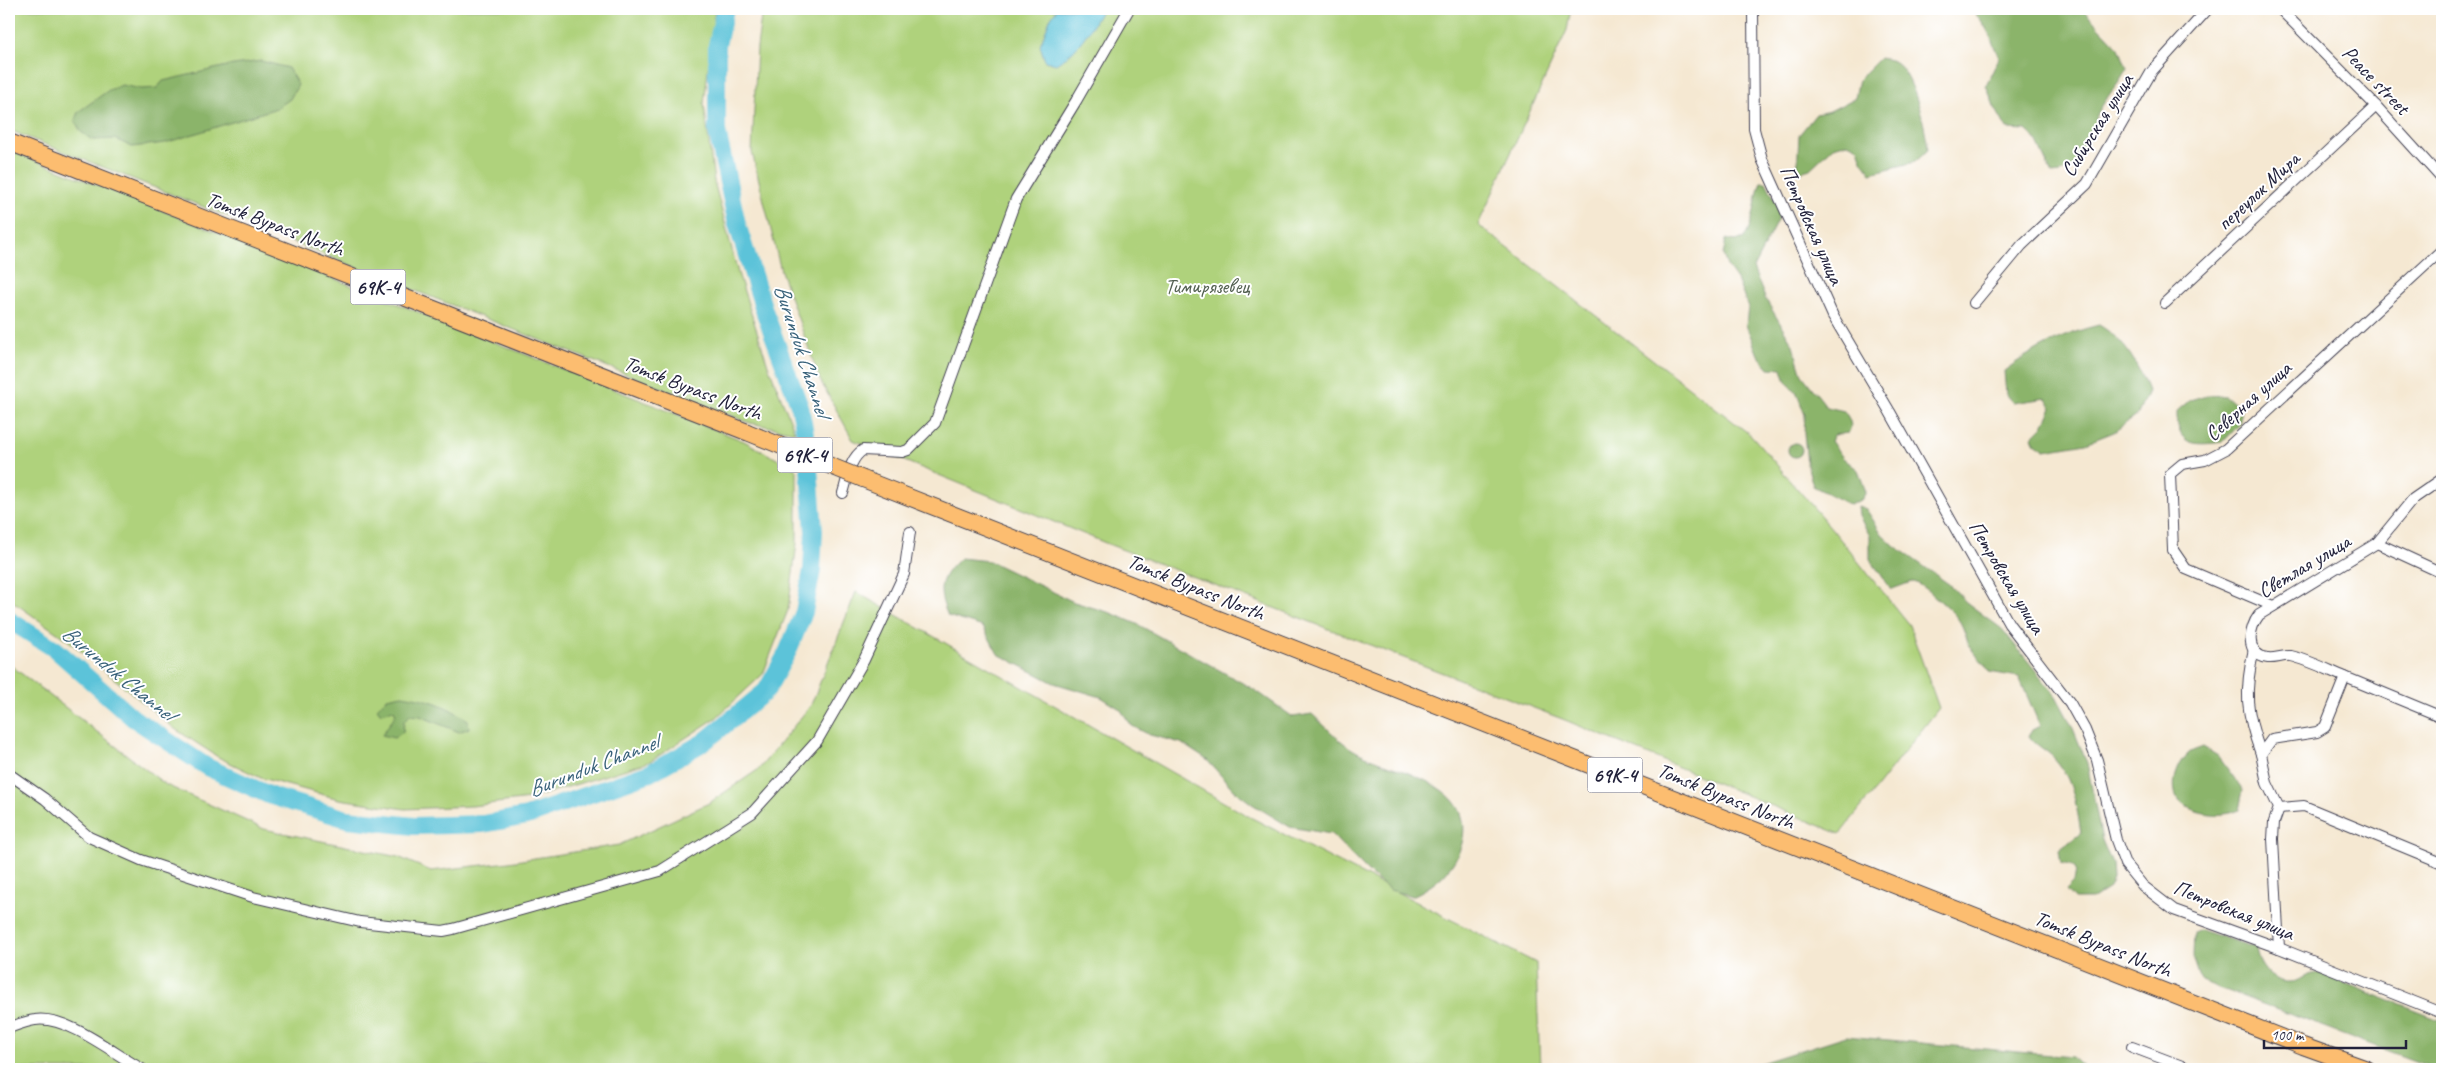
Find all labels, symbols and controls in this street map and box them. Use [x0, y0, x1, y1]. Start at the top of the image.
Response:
street label: Peace street [2337, 40, 2417, 122]
street label: Сибирская улица [2055, 67, 2140, 181]
street label: переулок Мира [2211, 144, 2307, 236]
street label: Петровская улица [1774, 161, 1851, 290]
street label: Tomsk Bypass North [202, 186, 349, 263]
road number: 69К-4 [350, 270, 406, 304]
park label: Тимирязевец [1165, 273, 1250, 299]
water label: Burunduk Channel [768, 281, 839, 426]
street label: Tomsk Bypass North [620, 350, 767, 427]
street label: Северная улица [2199, 354, 2298, 447]
road number: 69К-4 [778, 438, 832, 472]
street label: Петровская улица [1963, 516, 2052, 640]
street label: Светлая улица [2253, 527, 2357, 604]
street label: Tomsk Bypass North [1124, 548, 1269, 627]
water label: Burunduk Channel [56, 619, 185, 731]
water label: Burunduk Channel [524, 726, 668, 804]
street label: Tomsk Bypass North [1654, 757, 1799, 836]
road number: 69К-4 [1588, 758, 1642, 792]
street label: Петровская улица [2170, 874, 2300, 947]
street label: Tomsk Bypass North [2031, 905, 2176, 984]
scale bar [2264, 1018, 2406, 1050]
text: 100 m [2271, 1026, 2305, 1045]

